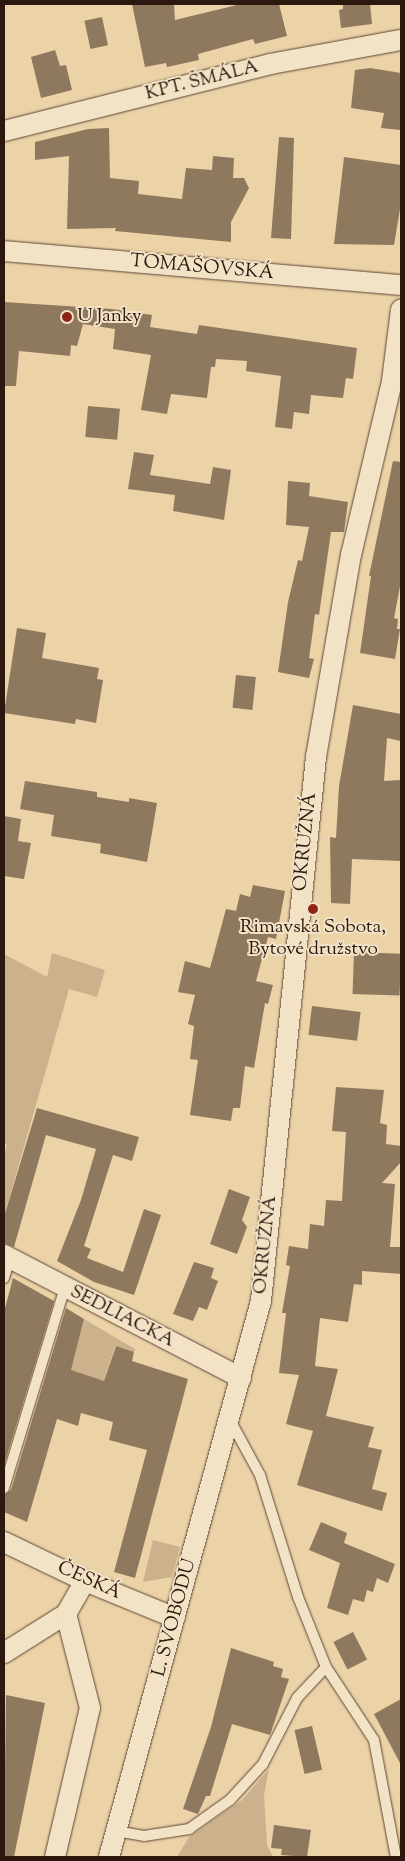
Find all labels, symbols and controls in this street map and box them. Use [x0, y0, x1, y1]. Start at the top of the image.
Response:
street label: KPT. ŠMÁLA [143, 56, 261, 106]
street label: TOMAŠOVSKÁ [129, 250, 275, 286]
place label: U Janky [77, 306, 141, 328]
marker: U Janky [61, 311, 73, 323]
street label: OKRUŽNÁ [289, 792, 323, 892]
marker: Rimavská Sobota, Bytové družstvo [307, 903, 319, 915]
place label: Rimavská Sobota, Bytové družstvo [240, 917, 386, 961]
street label: OKRUŽNÁ [249, 1195, 283, 1295]
street label: SEDLIACKA [66, 1281, 178, 1353]
street label: ČESKÁ [54, 1557, 124, 1605]
street label: L. SVOBODU [148, 1557, 202, 1679]

